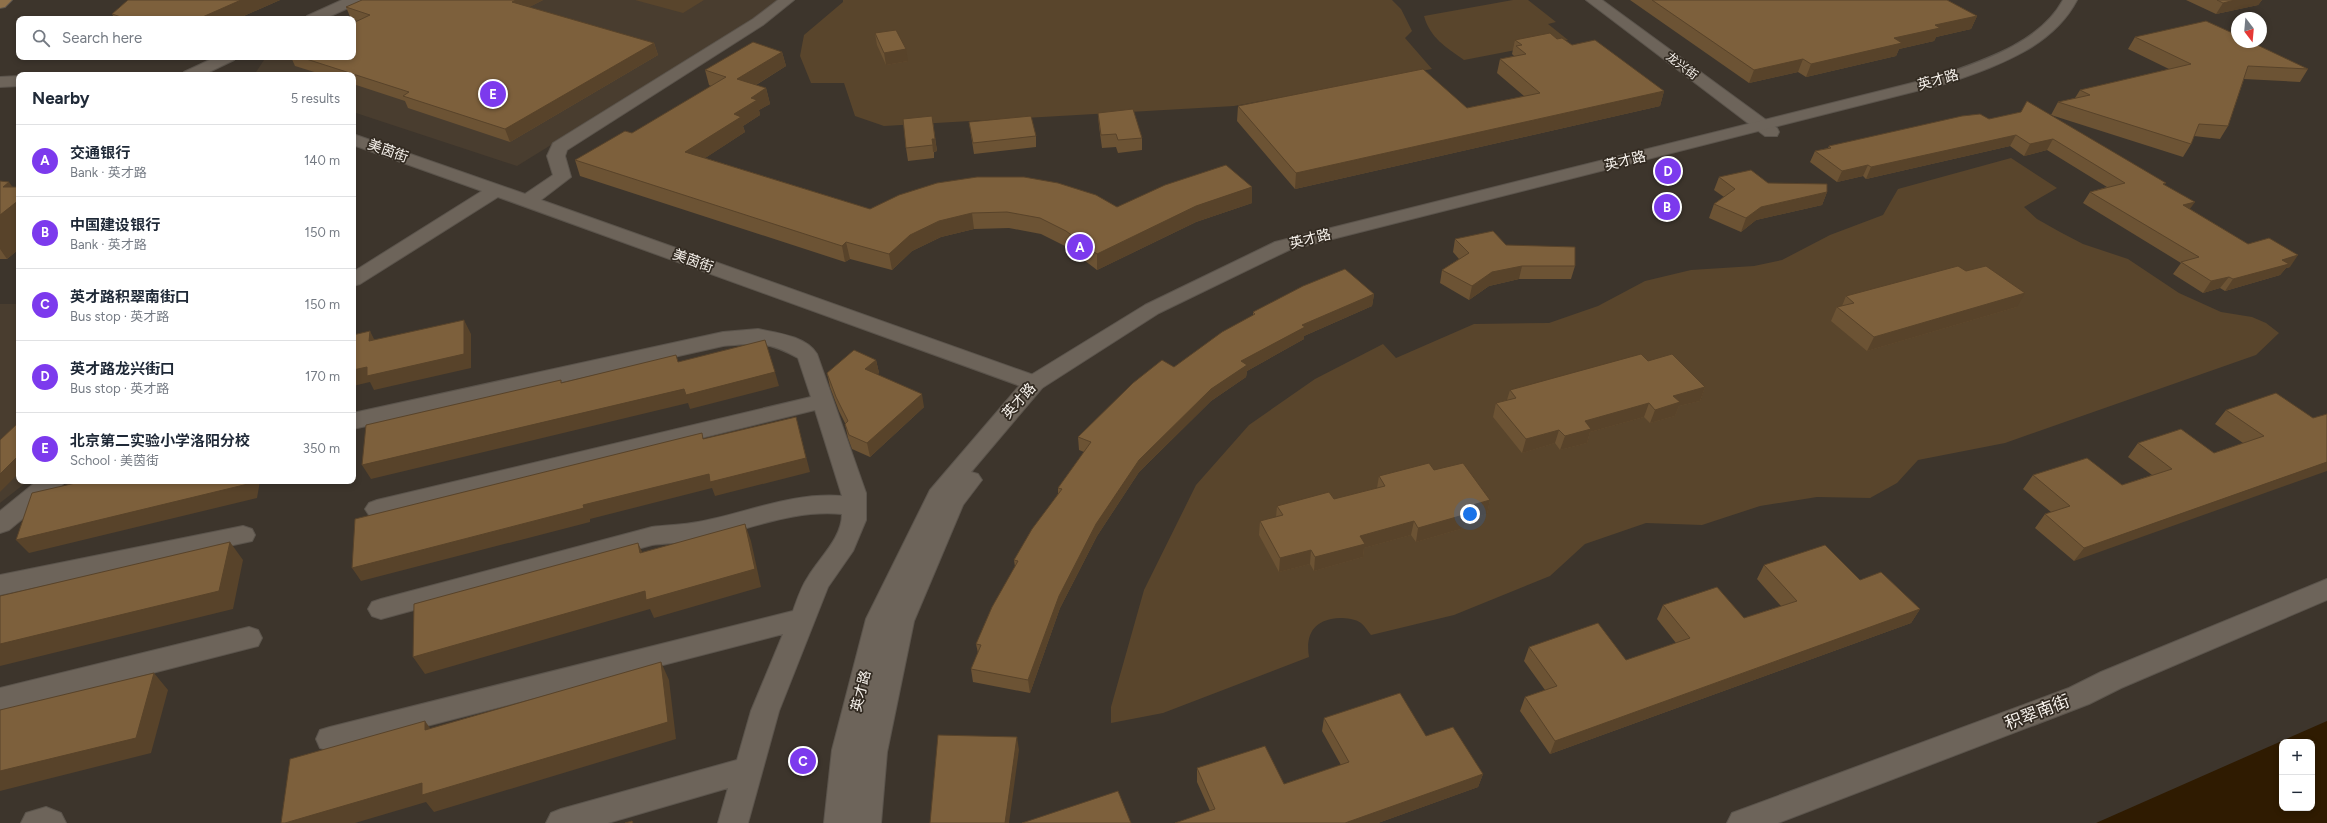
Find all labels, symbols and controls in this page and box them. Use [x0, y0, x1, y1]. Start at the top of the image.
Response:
north arrow [2231, 12, 2267, 48]
search box [16, 16, 356, 60]
icon: search [30, 27, 52, 49]
text: Search here [62, 29, 142, 47]
street label: 龙兴街 [1663, 50, 1701, 82]
street label: 英才路 [1915, 66, 1961, 94]
pin: E [480, 79, 506, 109]
text: Nearby [32, 88, 90, 108]
text: 5 results [291, 91, 340, 106]
street label: 美茵街 [365, 136, 411, 166]
text: 交通银行 [70, 144, 130, 162]
street label: 英才路 [1603, 148, 1647, 174]
text: A [40, 153, 50, 168]
text: 140 m [304, 153, 340, 168]
pin: D [1655, 156, 1681, 186]
text: Bank · 英才路 [70, 165, 147, 180]
pin: B [1654, 192, 1680, 222]
text: 中国建设银行 [70, 216, 160, 234]
text: B [41, 225, 49, 240]
text: 150 m [305, 225, 340, 240]
street label: 英才路 [1288, 226, 1332, 252]
pin: A [1067, 232, 1093, 262]
text: Bank · 英才路 [70, 237, 147, 252]
street label: 美茵街 [670, 246, 716, 276]
text: 英才路积翠南街口 [70, 288, 190, 306]
text: C [40, 297, 50, 312]
text: 150 m [305, 297, 340, 312]
text: Bus stop · 英才路 [70, 309, 169, 324]
text: 英才路龙兴街口 [70, 360, 175, 378]
text: D [40, 369, 50, 384]
text: 170 m [305, 369, 340, 384]
street label: 英才路 [999, 380, 1039, 422]
text: Bus stop · 英才路 [70, 381, 169, 396]
text: 北京第二实验小学洛阳分校 [70, 432, 250, 450]
text: E [41, 441, 49, 456]
text: 350 m [303, 441, 340, 456]
text: School · 美茵街 [70, 453, 159, 468]
your location [1460, 504, 1480, 524]
street label: 英才路 [848, 669, 874, 713]
street label: 积翠南街 [2002, 690, 2072, 734]
map controls [2279, 739, 2315, 811]
button: + [2279, 739, 2315, 775]
pin: C [790, 746, 816, 776]
button: − [2279, 775, 2315, 811]

